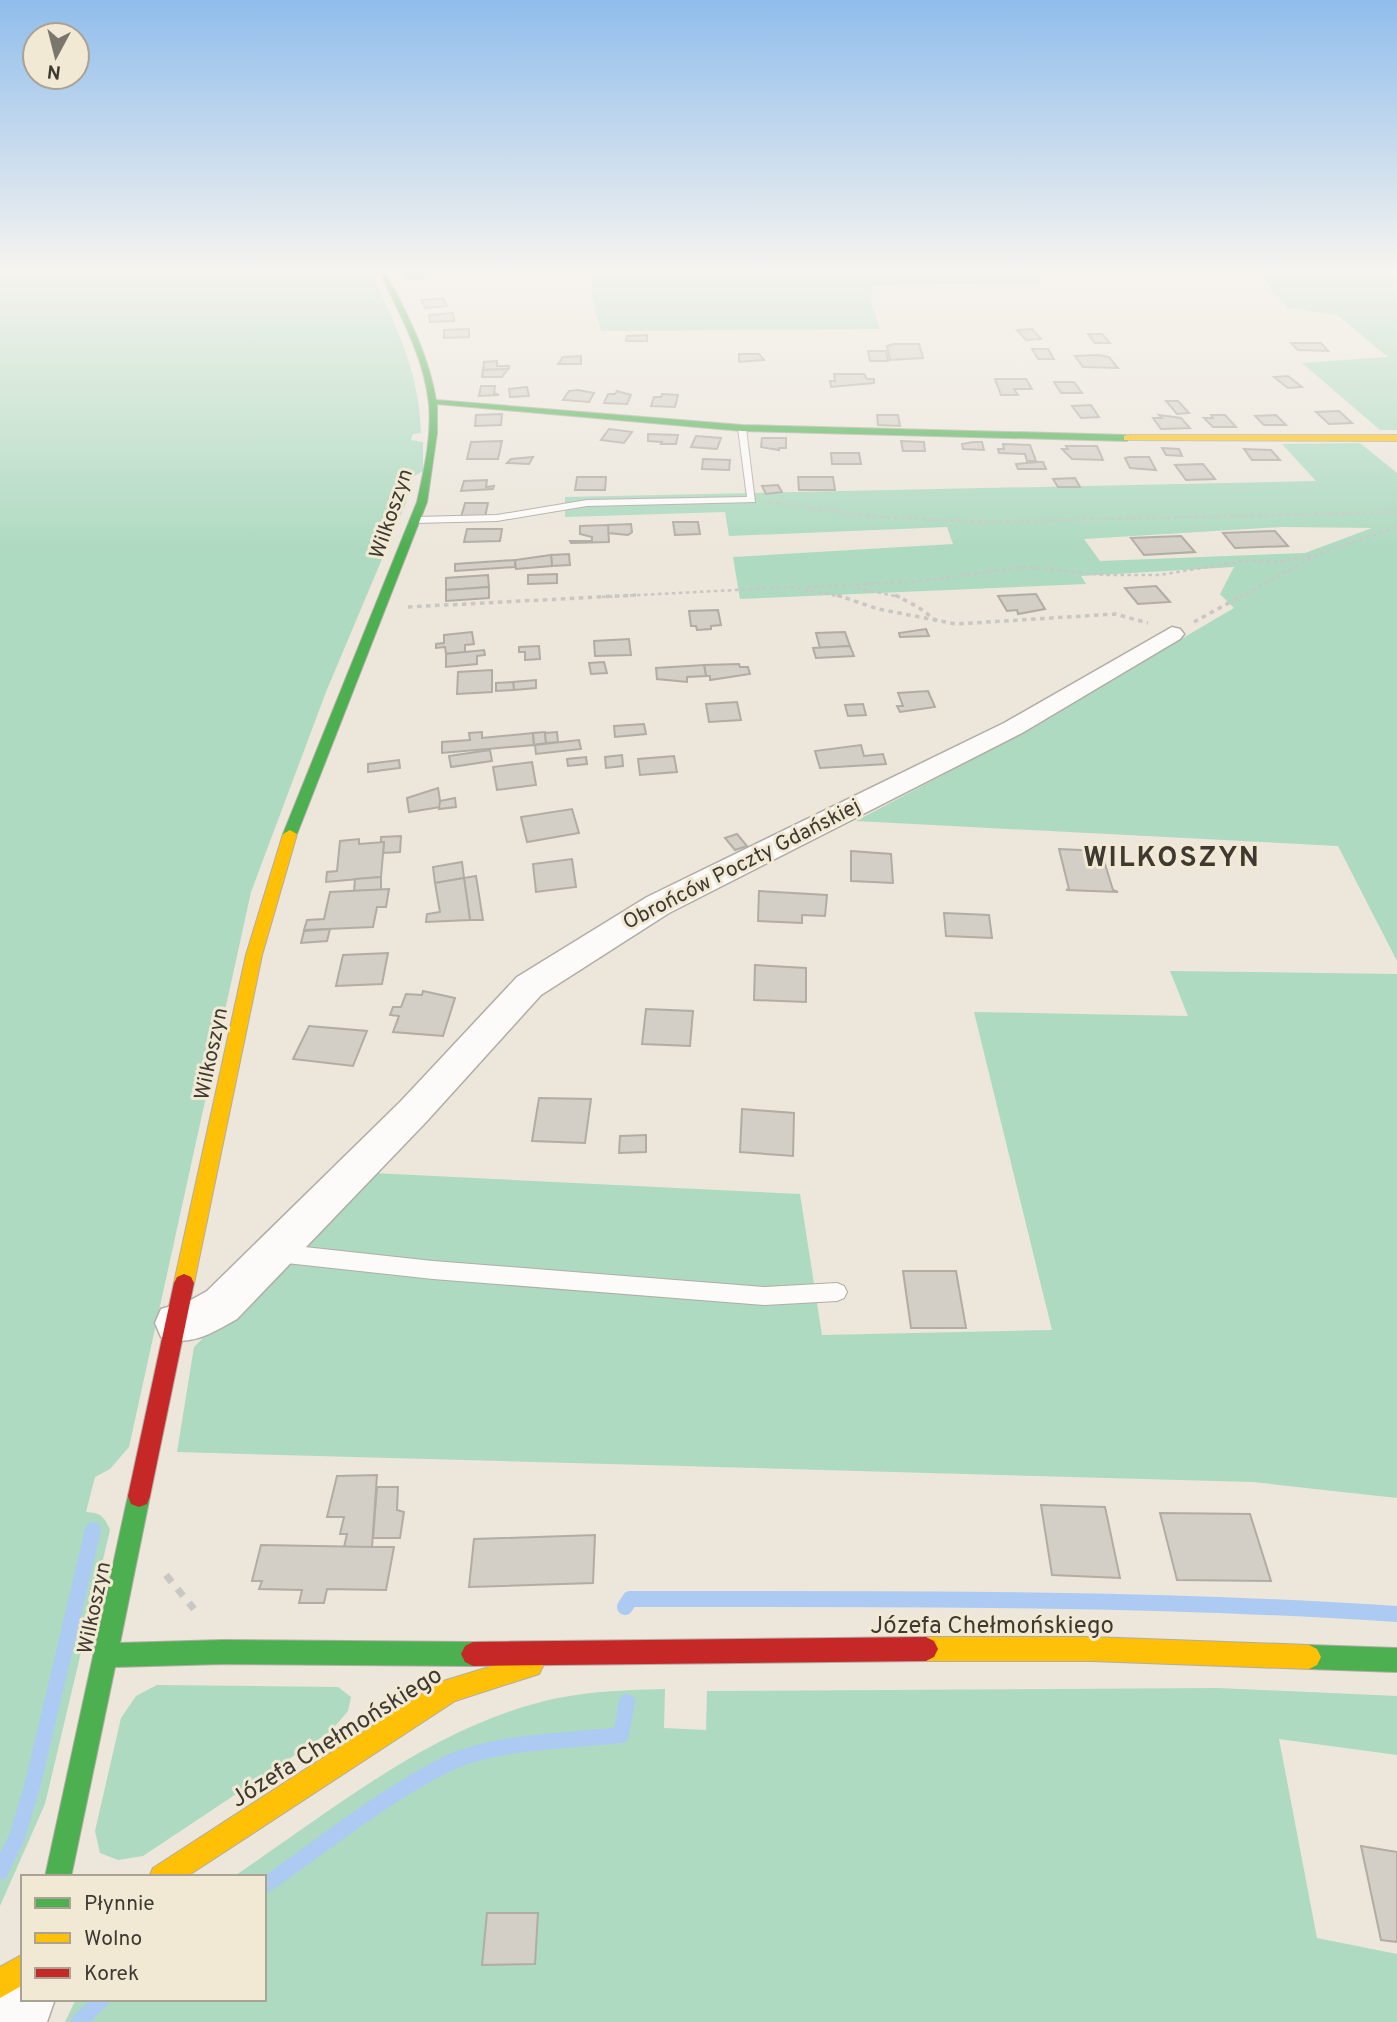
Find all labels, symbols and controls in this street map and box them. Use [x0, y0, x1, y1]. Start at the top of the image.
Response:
north arrow [21, 21, 91, 91]
text: N [46, 58, 62, 84]
street label: Wilkoszyn [364, 465, 420, 563]
street label: Obrońców Poczty Gdańskiej [619, 793, 865, 937]
district label: WILKOSZYN [1083, 841, 1261, 877]
street label: Wilkoszyn [189, 1005, 235, 1103]
street label: Wilkoszyn [72, 1559, 118, 1657]
street label: Józefa Chełmońskiego [870, 1612, 1114, 1642]
street label: Józefa Chełmońskiego [226, 1661, 448, 1815]
legend [21, 1875, 266, 2001]
text: Płynnie [84, 1891, 155, 1918]
text: Wolno [84, 1926, 142, 1953]
text: Korek [84, 1961, 139, 1988]

